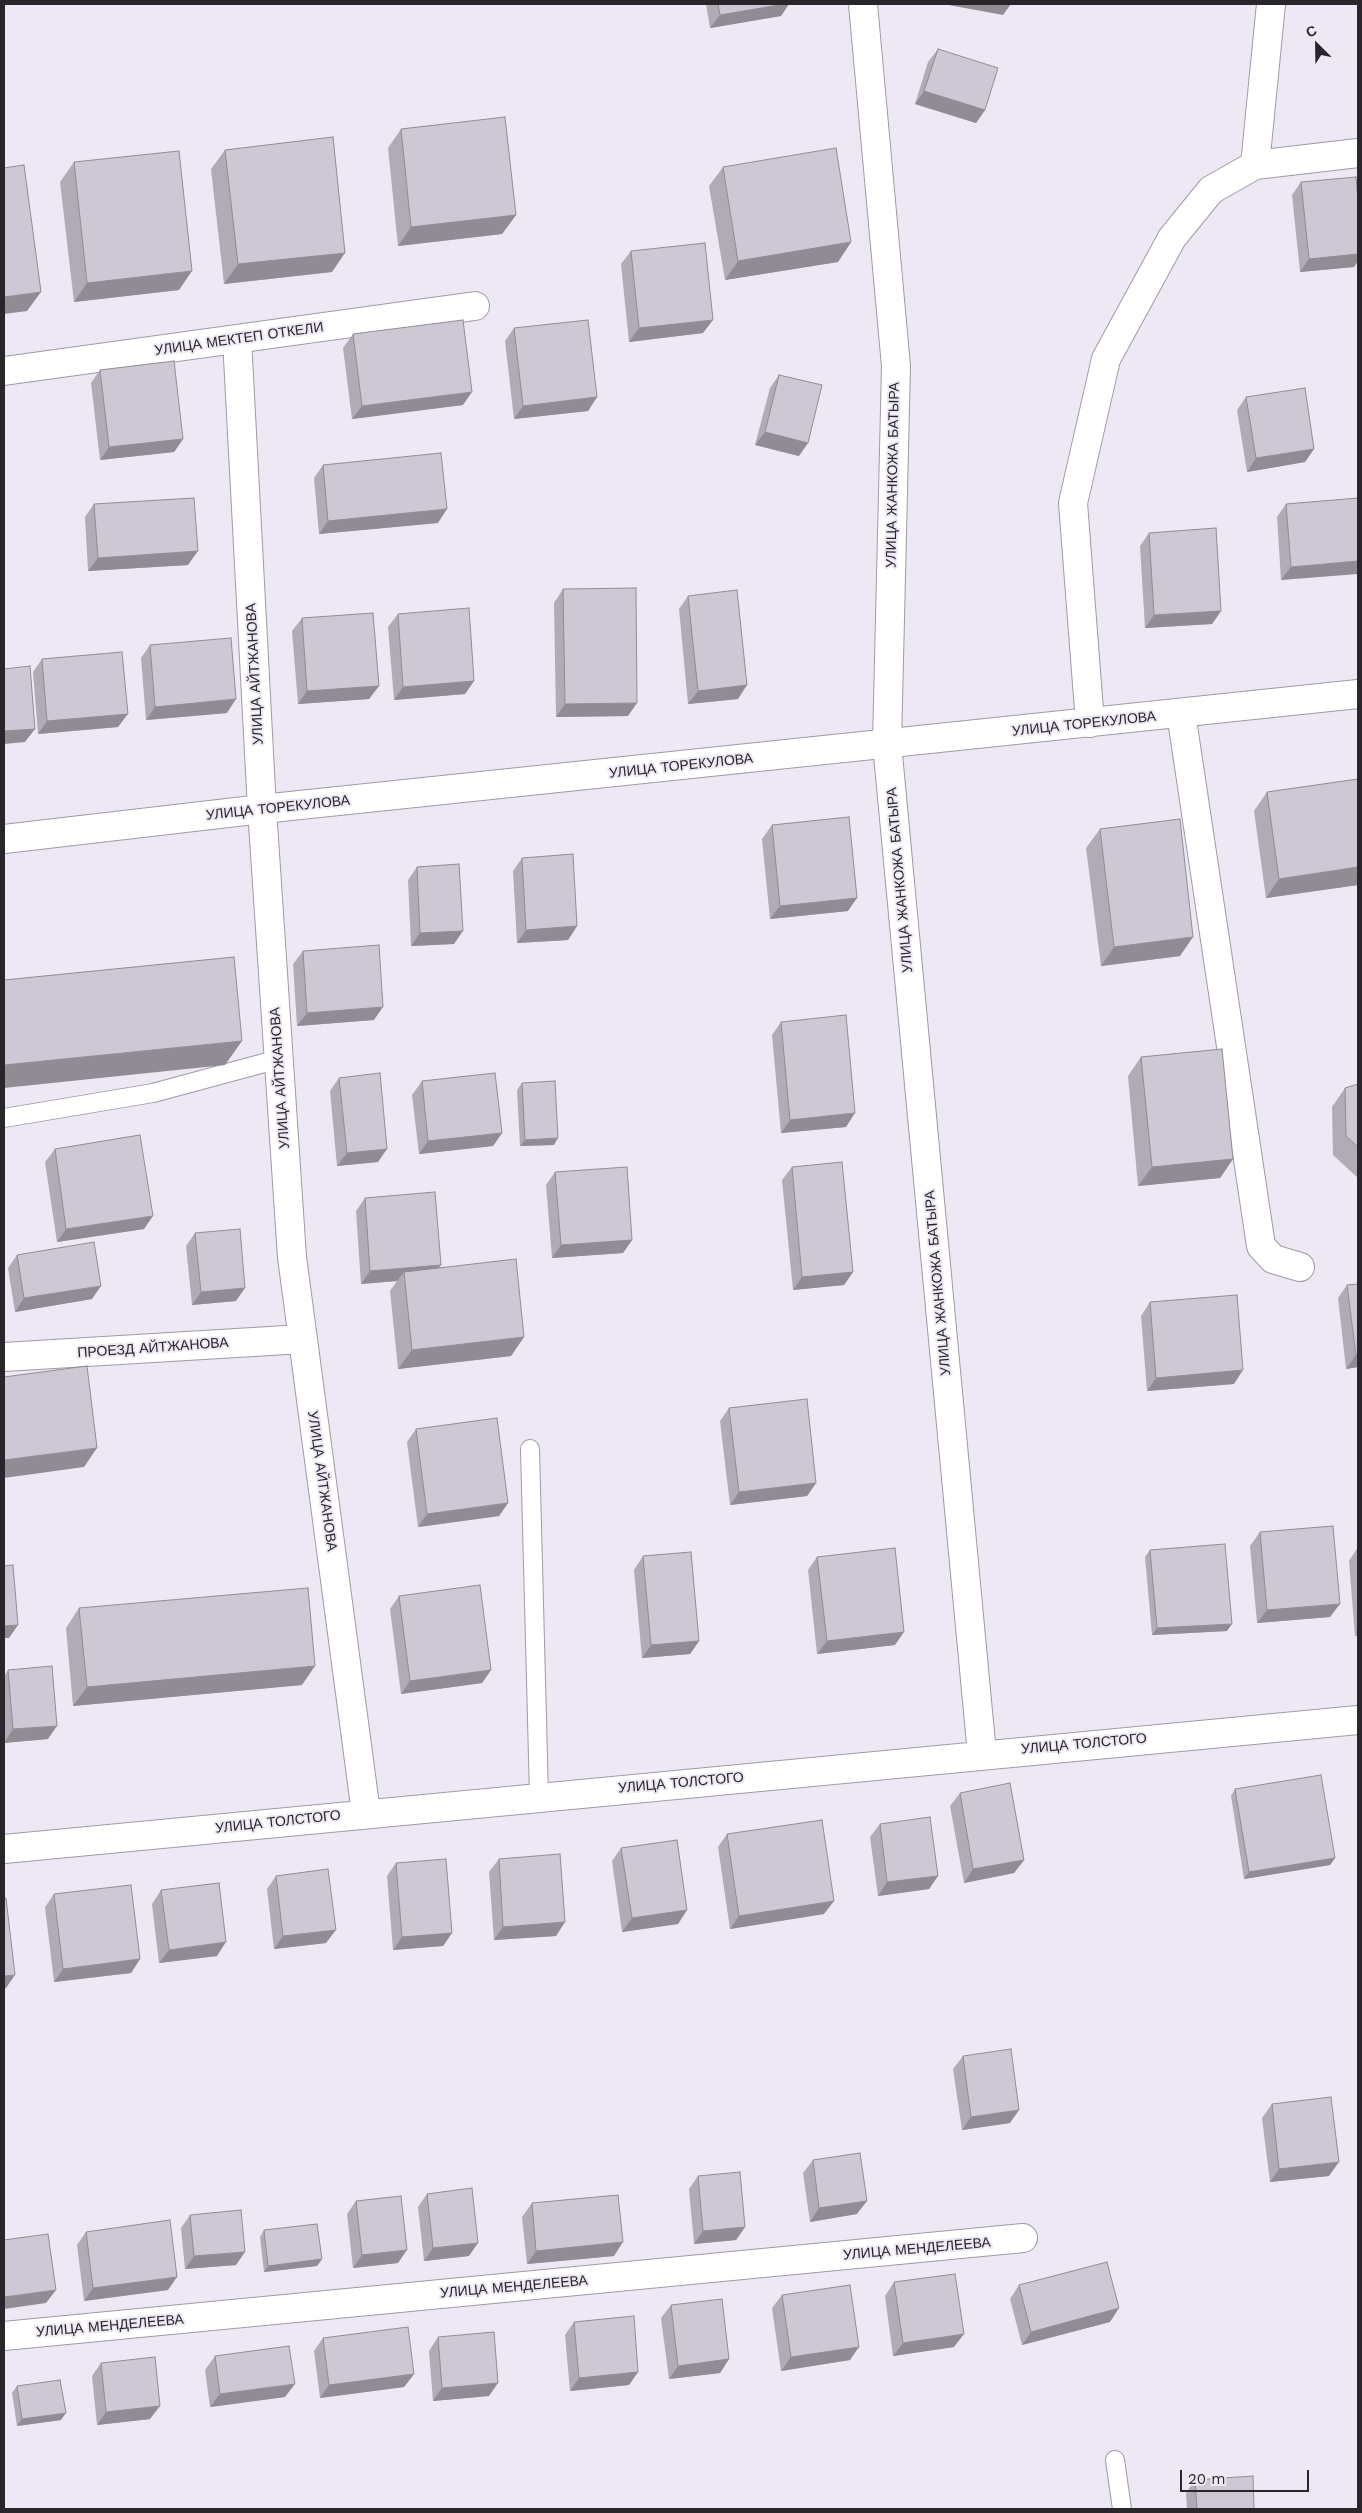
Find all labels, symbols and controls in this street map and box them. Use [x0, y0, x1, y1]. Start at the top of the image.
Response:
north arrow [1292, 20, 1342, 70]
text: С [1303, 22, 1319, 41]
street label: УЛИЦА МЕКТЕП ОТКЕЛИ [154, 319, 324, 359]
street label: УЛИЦА ЖАНКОЖА БАТЫРА [883, 382, 903, 568]
street label: УЛИЦА АЙТЖАНОВА [243, 603, 267, 745]
street label: УЛИЦА ТОРЕКУЛОВА [1011, 708, 1157, 740]
street label: УЛИЦА ТОРЕКУЛОВА [608, 750, 754, 782]
street label: УЛИЦА ЖАНКОЖА БАТЫРА [884, 787, 916, 973]
street label: УЛИЦА ТОРЕКУЛОВА [205, 792, 351, 824]
street label: УЛИЦА АЙТЖАНОВА [267, 1007, 293, 1149]
street label: УЛИЦА ЖАНКОЖА БАТЫРА [922, 1190, 954, 1376]
street label: ПРОЕЗД АЙТЖАНОВА [77, 1334, 229, 1362]
street label: УЛИЦА АЙТЖАНОВА [304, 1410, 340, 1552]
street label: УЛИЦА ТОЛСТОГО [1020, 1730, 1148, 1758]
street label: УЛИЦА ТОЛСТОГО [617, 1769, 745, 1797]
street label: УЛИЦА ТОЛСТОГО [214, 1807, 342, 1837]
street label: УЛИЦА МЕНДЕЛЕЕВА [842, 2234, 992, 2264]
street label: УЛИЦА МЕНДЕЛЕЕВА [439, 2272, 589, 2302]
street label: УЛИЦА МЕНДЕЛЕЕВА [35, 2311, 185, 2341]
scale bar [1182, 2460, 1311, 2492]
text: 20 m [1188, 2470, 1226, 2488]

